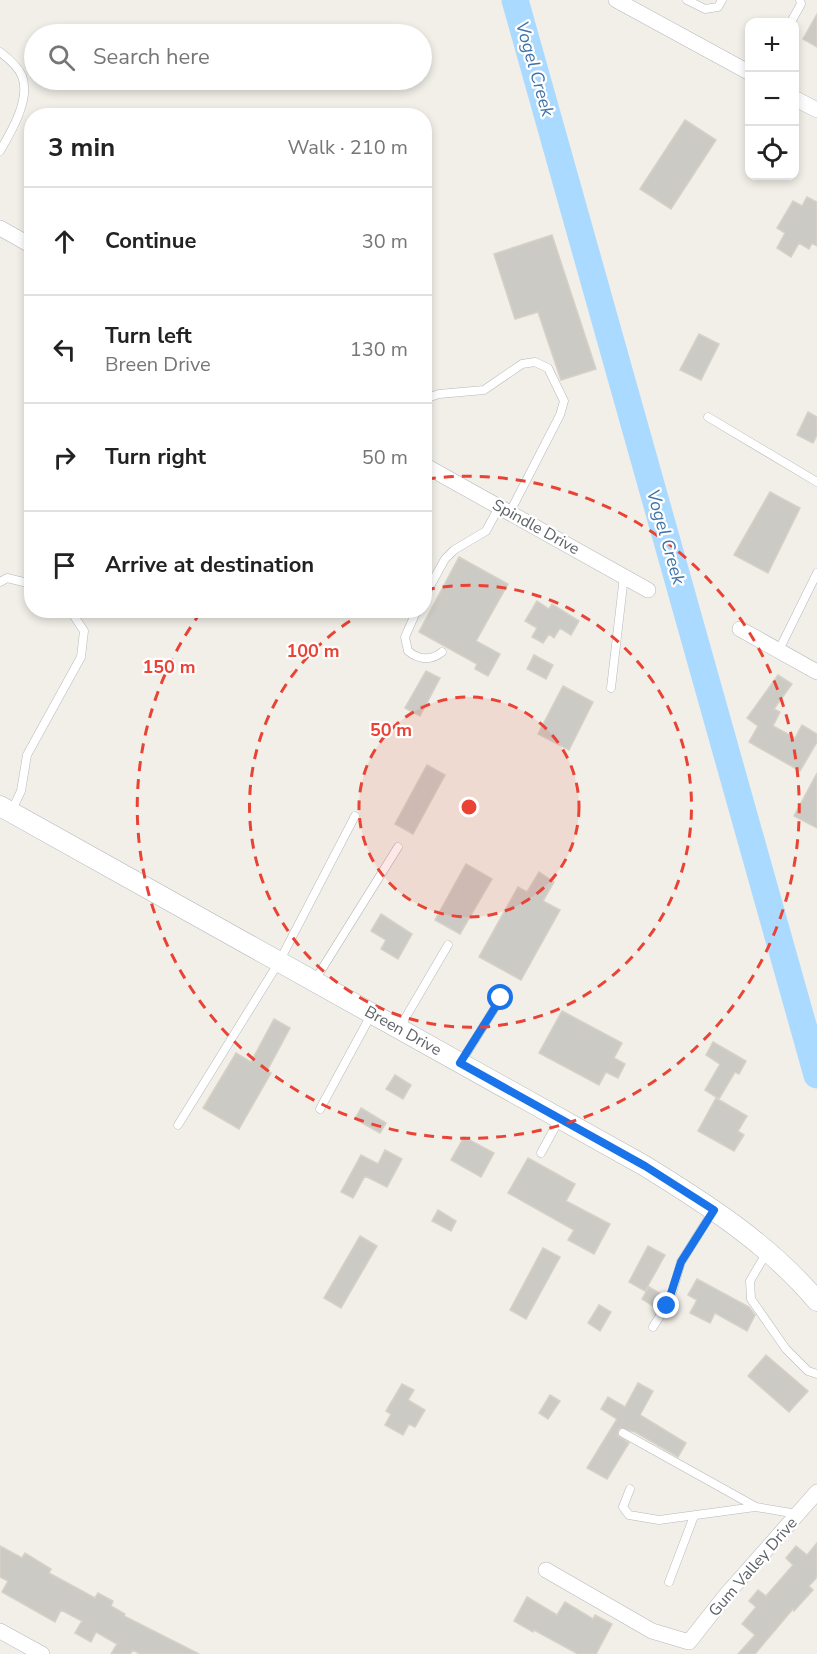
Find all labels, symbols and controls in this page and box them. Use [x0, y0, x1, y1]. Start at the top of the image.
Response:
map controls [745, 18, 799, 180]
button: + [745, 18, 799, 72]
water label: Vogel Creek [510, 19, 560, 120]
search box [24, 24, 432, 90]
icon: search [45, 41, 78, 74]
text: Search here [93, 42, 210, 72]
button: − [745, 72, 799, 126]
button: locate [745, 126, 799, 180]
text: 3 min [48, 130, 115, 165]
text: Walk · 210 m [288, 134, 408, 161]
icon: ahead [48, 225, 81, 258]
text: Continue [105, 226, 196, 256]
text: 30 m [362, 228, 408, 255]
text: Turn left [105, 321, 192, 351]
icon: left [48, 333, 81, 366]
text: 130 m [350, 336, 408, 363]
text: Breen Drive [105, 351, 211, 378]
icon: right [48, 441, 81, 474]
text: Turn right [105, 442, 206, 472]
text: 50 m [362, 444, 408, 471]
water label: Vogel Creek [641, 487, 691, 588]
street label: Spindle Drive [488, 494, 584, 560]
icon: arrive [48, 549, 81, 582]
text: Arrive at destination [105, 550, 314, 580]
text: 100 m [286, 639, 340, 663]
text: 150 m [142, 655, 196, 679]
text: 50 m [370, 718, 412, 742]
centre of rings [459, 797, 479, 817]
route start [487, 984, 513, 1010]
street label: Breen Drive [361, 1001, 445, 1061]
route end [653, 1292, 679, 1318]
street label: Gum Valley Drive [704, 1513, 802, 1621]

